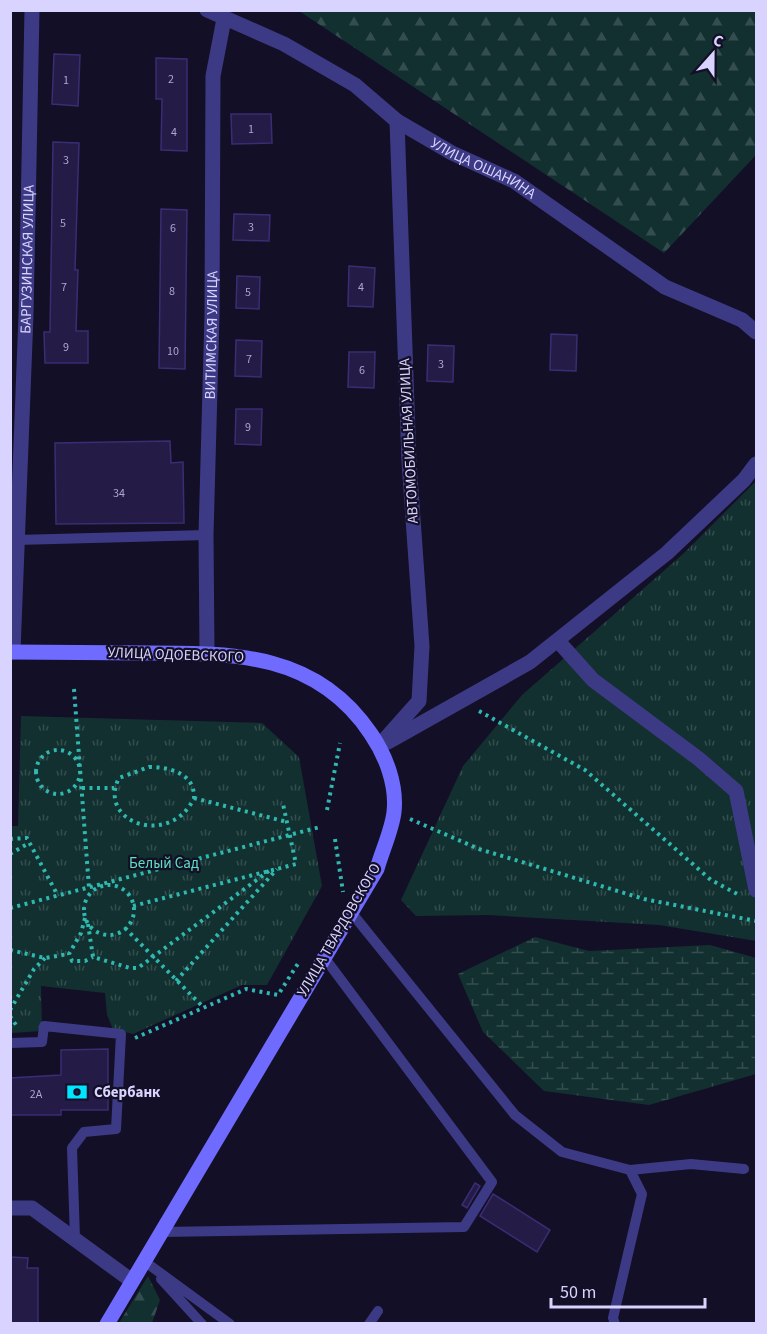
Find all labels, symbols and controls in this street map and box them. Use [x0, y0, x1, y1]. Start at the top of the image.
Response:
north arrow [683, 24, 743, 84]
text: С [710, 29, 726, 53]
house number: 2 [168, 71, 174, 88]
house number: 1 [63, 72, 69, 89]
house number: 1 [248, 121, 254, 138]
house number: 4 [171, 124, 177, 141]
street label: УЛИЦА ОШАНИНА [427, 132, 541, 204]
house number: 3 [63, 152, 69, 169]
street label: БАРГУЗИНСКАЯ УЛИЦА [15, 184, 39, 334]
house number: 5 [60, 215, 66, 232]
house number: 3 [248, 219, 254, 236]
house number: 6 [170, 220, 176, 237]
street label: ВИТИМСКАЯ УЛИЦА [199, 270, 223, 400]
house number: 7 [61, 279, 67, 296]
house number: 4 [358, 279, 364, 296]
house number: 8 [169, 283, 175, 300]
house number: 5 [245, 284, 251, 301]
house number: 9 [63, 339, 69, 356]
house number: 10 [167, 343, 179, 360]
house number: 7 [246, 351, 252, 368]
house number: 3 [438, 356, 444, 373]
street label: АВТОМОБИЛЬНАЯ УЛИЦА [394, 357, 424, 524]
house number: 6 [359, 362, 365, 379]
house number: 9 [245, 419, 251, 436]
house number: 34 [113, 485, 125, 502]
street label: УЛИЦА ОДОЕВСКОГО [107, 642, 245, 668]
park label: Белый Сад [129, 853, 199, 874]
street label: УЛИЦА ТВАРДОВСКОГО [292, 859, 386, 1001]
bank icon: Сбербанк [65, 1080, 89, 1104]
place label: Сбербанк [94, 1082, 161, 1103]
house number: 2А [30, 1086, 43, 1103]
scale bar [551, 1271, 706, 1309]
text: 50 m [560, 1280, 596, 1305]

